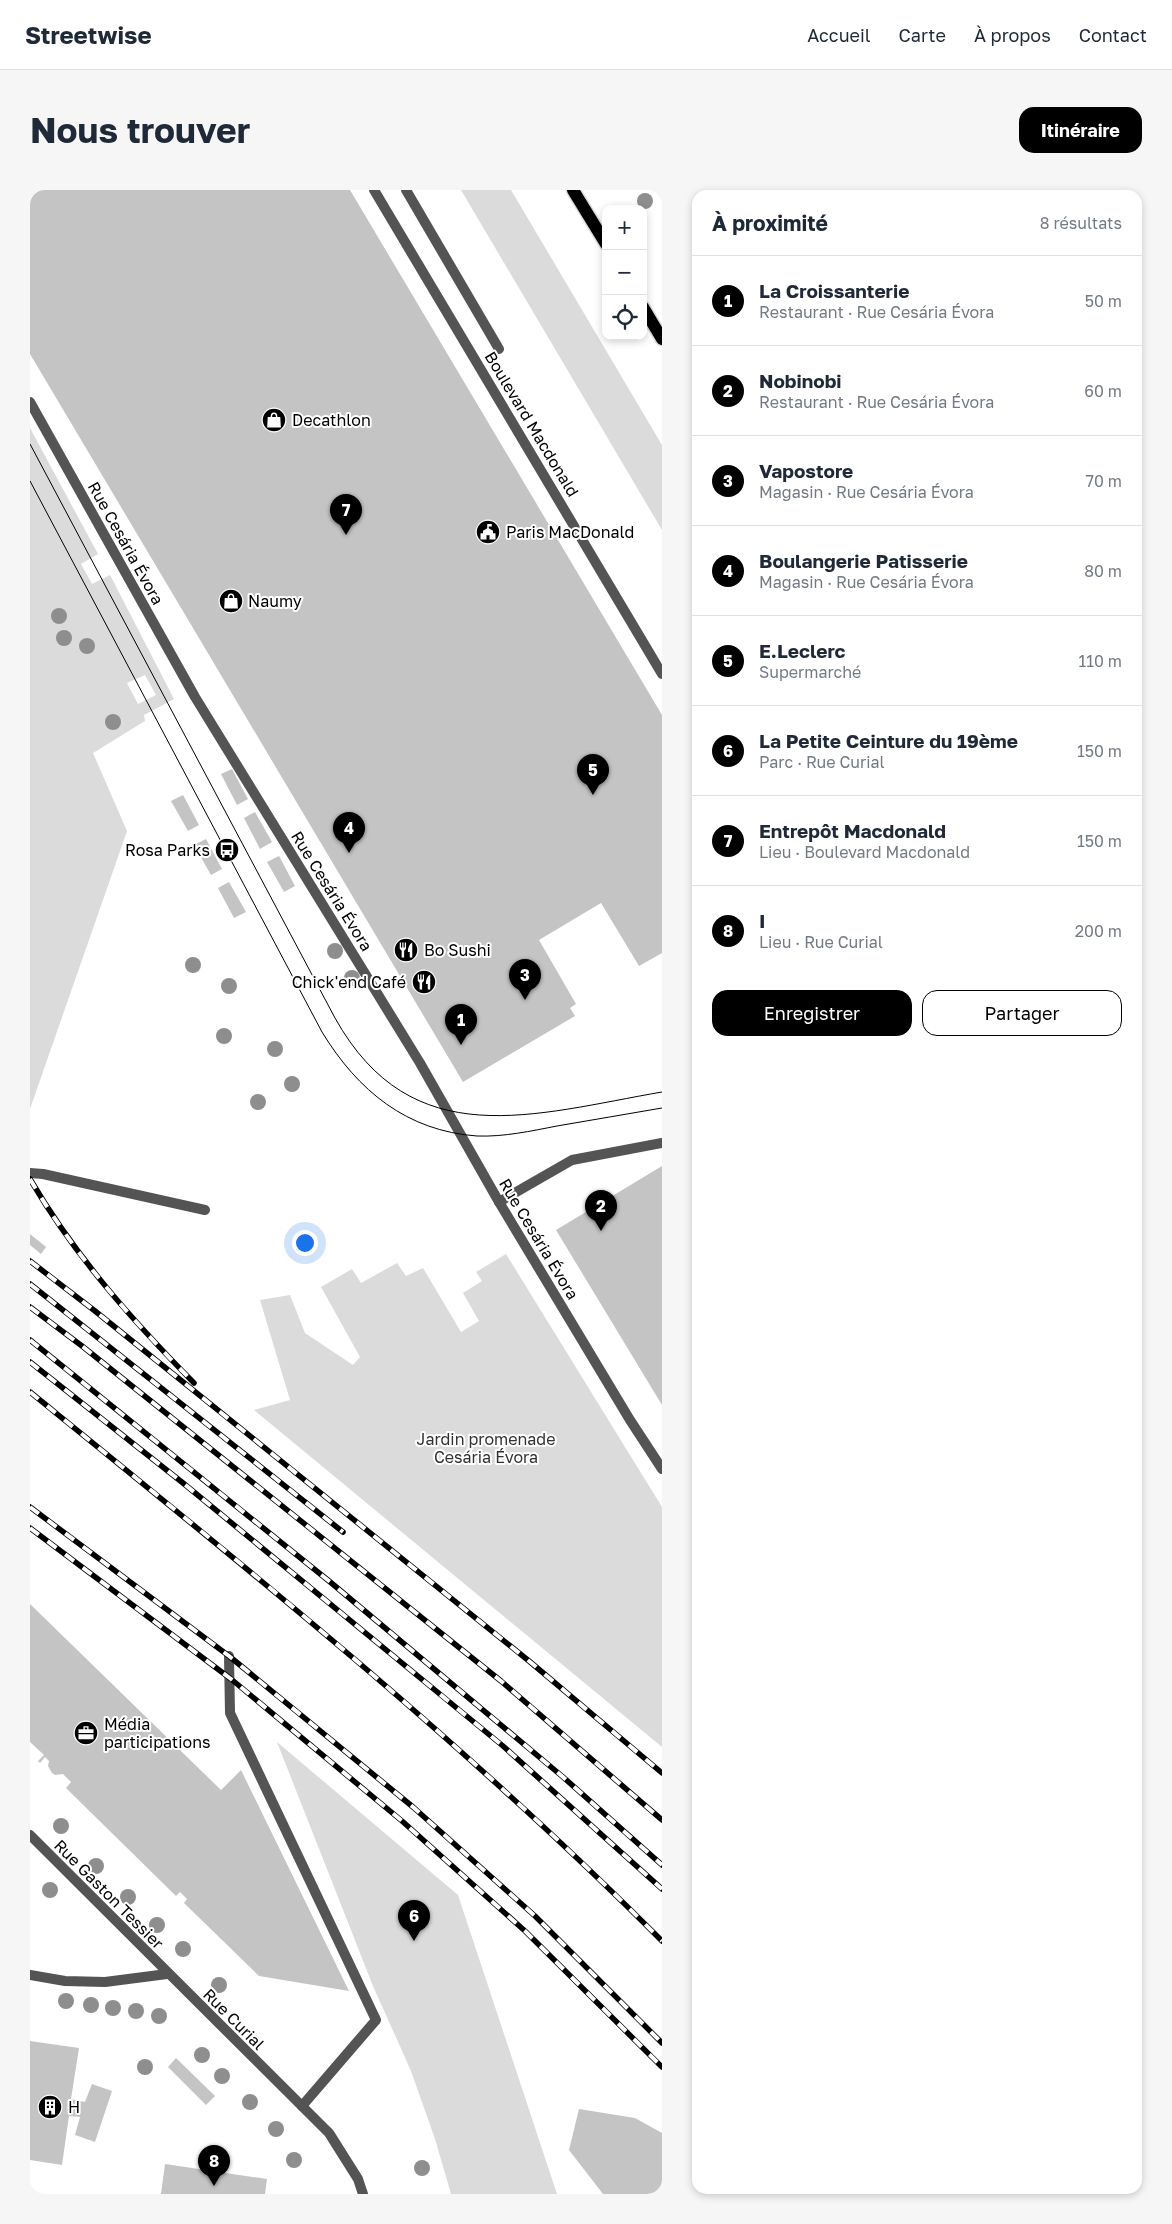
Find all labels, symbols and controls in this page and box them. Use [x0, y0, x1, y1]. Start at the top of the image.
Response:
text: Streetwise [25, 20, 152, 49]
text: Accueil [807, 24, 871, 46]
text: Carte [899, 24, 946, 46]
text: À propos [974, 24, 1051, 46]
text: Contact [1079, 24, 1147, 46]
button: Itinéraire [1019, 107, 1142, 153]
text: Nous trouver [30, 109, 250, 151]
map controls [602, 205, 647, 340]
button: + [602, 205, 647, 250]
text: À proximité [712, 210, 828, 236]
text: 8 résultats [1040, 213, 1122, 233]
button: − [602, 250, 647, 295]
text: La Croissanterie [759, 279, 909, 302]
text: 1 [724, 291, 732, 311]
text: 50 m [1085, 291, 1122, 311]
button: locate [602, 295, 647, 340]
text: Restaurant · Rue Cesária Évora [759, 302, 994, 322]
street label: Boulevard Macdonald [481, 348, 583, 500]
text: Nobinobi [759, 369, 842, 392]
text: 2 [723, 381, 733, 401]
text: 60 m [1084, 381, 1122, 401]
text: Restaurant · Rue Cesária Évora [759, 392, 994, 412]
shop icon: Decathlon [261, 407, 287, 433]
place label: Decathlon [292, 410, 371, 430]
text: Vapostore [759, 459, 853, 482]
text: 3 [723, 471, 733, 491]
text: 70 m [1085, 471, 1122, 491]
street label: Rue Cesária Évora [84, 478, 168, 608]
text: Magasin · Rue Cesária Évora [759, 482, 974, 502]
pin: 7 [330, 494, 362, 535]
public building icon: Paris MacDonald [475, 519, 501, 545]
place label: Paris MacDonald [506, 522, 634, 542]
text: Boulangerie Patisserie [759, 549, 968, 572]
text: 4 [723, 561, 733, 581]
text: 80 m [1084, 561, 1122, 581]
text: Magasin · Rue Cesária Évora [759, 572, 974, 592]
shop icon: Naumy [218, 588, 244, 614]
place label: Naumy [248, 591, 302, 611]
text: E.Leclerc [759, 639, 845, 662]
text: 5 [723, 651, 733, 671]
text: 110 m [1078, 651, 1122, 671]
text: Supermarché [759, 662, 861, 682]
text: La Petite Ceinture du 19ème [759, 729, 1018, 752]
text: 6 [723, 741, 733, 761]
text: 150 m [1077, 741, 1122, 761]
text: Parc · Rue Curial [759, 752, 885, 772]
pin: 5 [577, 754, 609, 795]
pin: 4 [333, 812, 365, 853]
text: Entrepôt Macdonald [759, 819, 946, 842]
street label: Rue Cesária Évora [287, 827, 377, 955]
text: 7 [724, 831, 732, 851]
text: 150 m [1077, 831, 1122, 851]
bus stop icon: Rosa Parks [214, 837, 240, 863]
place label: Rosa Parks [125, 840, 210, 860]
text: Lieu · Boulevard Macdonald [759, 842, 970, 862]
text: I [759, 909, 765, 932]
text: 8 [723, 921, 733, 941]
text: 200 m [1075, 921, 1122, 941]
text: Lieu · Rue Curial [759, 932, 883, 952]
restaurant icon: Bo Sushi [393, 937, 419, 963]
place label: Bo Sushi [424, 940, 491, 960]
pin: 3 [509, 959, 541, 1000]
restaurant icon: Chick'end Café [411, 969, 437, 995]
place label: Chick'end Café [292, 972, 406, 992]
button: Enregistrer [712, 990, 912, 1036]
button: Partager [922, 990, 1122, 1036]
pin: 1 [445, 1004, 477, 1045]
street label: Rue Cesária Évora [495, 1175, 583, 1303]
pin: 2 [585, 1190, 617, 1231]
your location [292, 1230, 318, 1256]
park label: Jardin promenade Cesária Évora [417, 1429, 555, 1467]
place label: Média participations [104, 1714, 210, 1752]
office icon: Média participations [73, 1720, 99, 1746]
street label: Rue Gaston Tessier [50, 1835, 168, 1953]
pin: 6 [398, 1900, 430, 1941]
street label: Rue Curial [199, 1984, 269, 2054]
building icon: H [37, 2094, 63, 2120]
place label: H [68, 2097, 80, 2117]
pin: 8 [198, 2145, 230, 2186]

